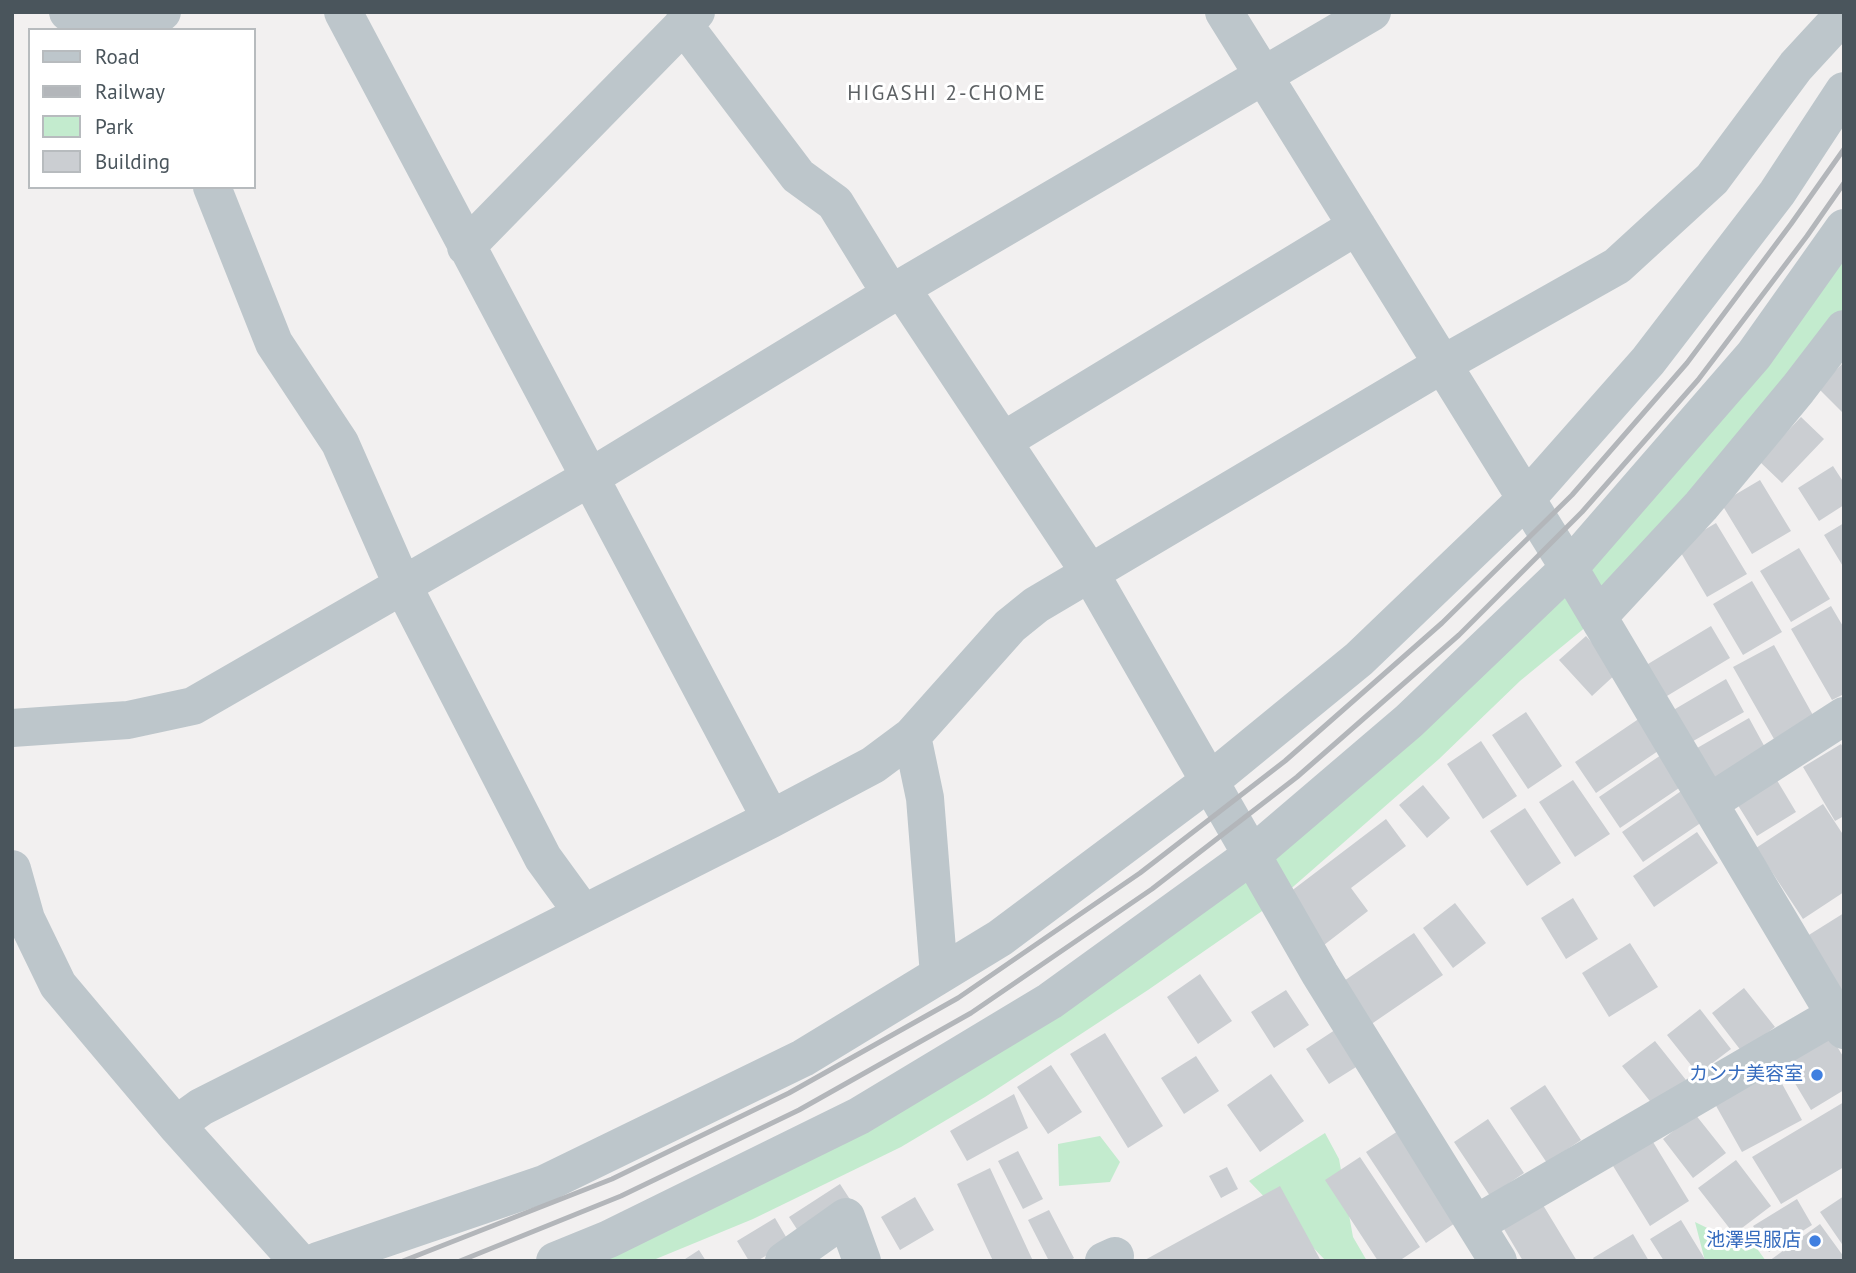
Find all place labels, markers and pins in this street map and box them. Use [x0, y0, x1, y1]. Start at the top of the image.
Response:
place label: カンナ美容室 [1689, 1064, 1803, 1086]
marker: カンナ美容室 [1809, 1067, 1825, 1083]
place label: 池澤呉服店 [1706, 1230, 1801, 1252]
marker: 池澤呉服店 [1807, 1233, 1823, 1249]

